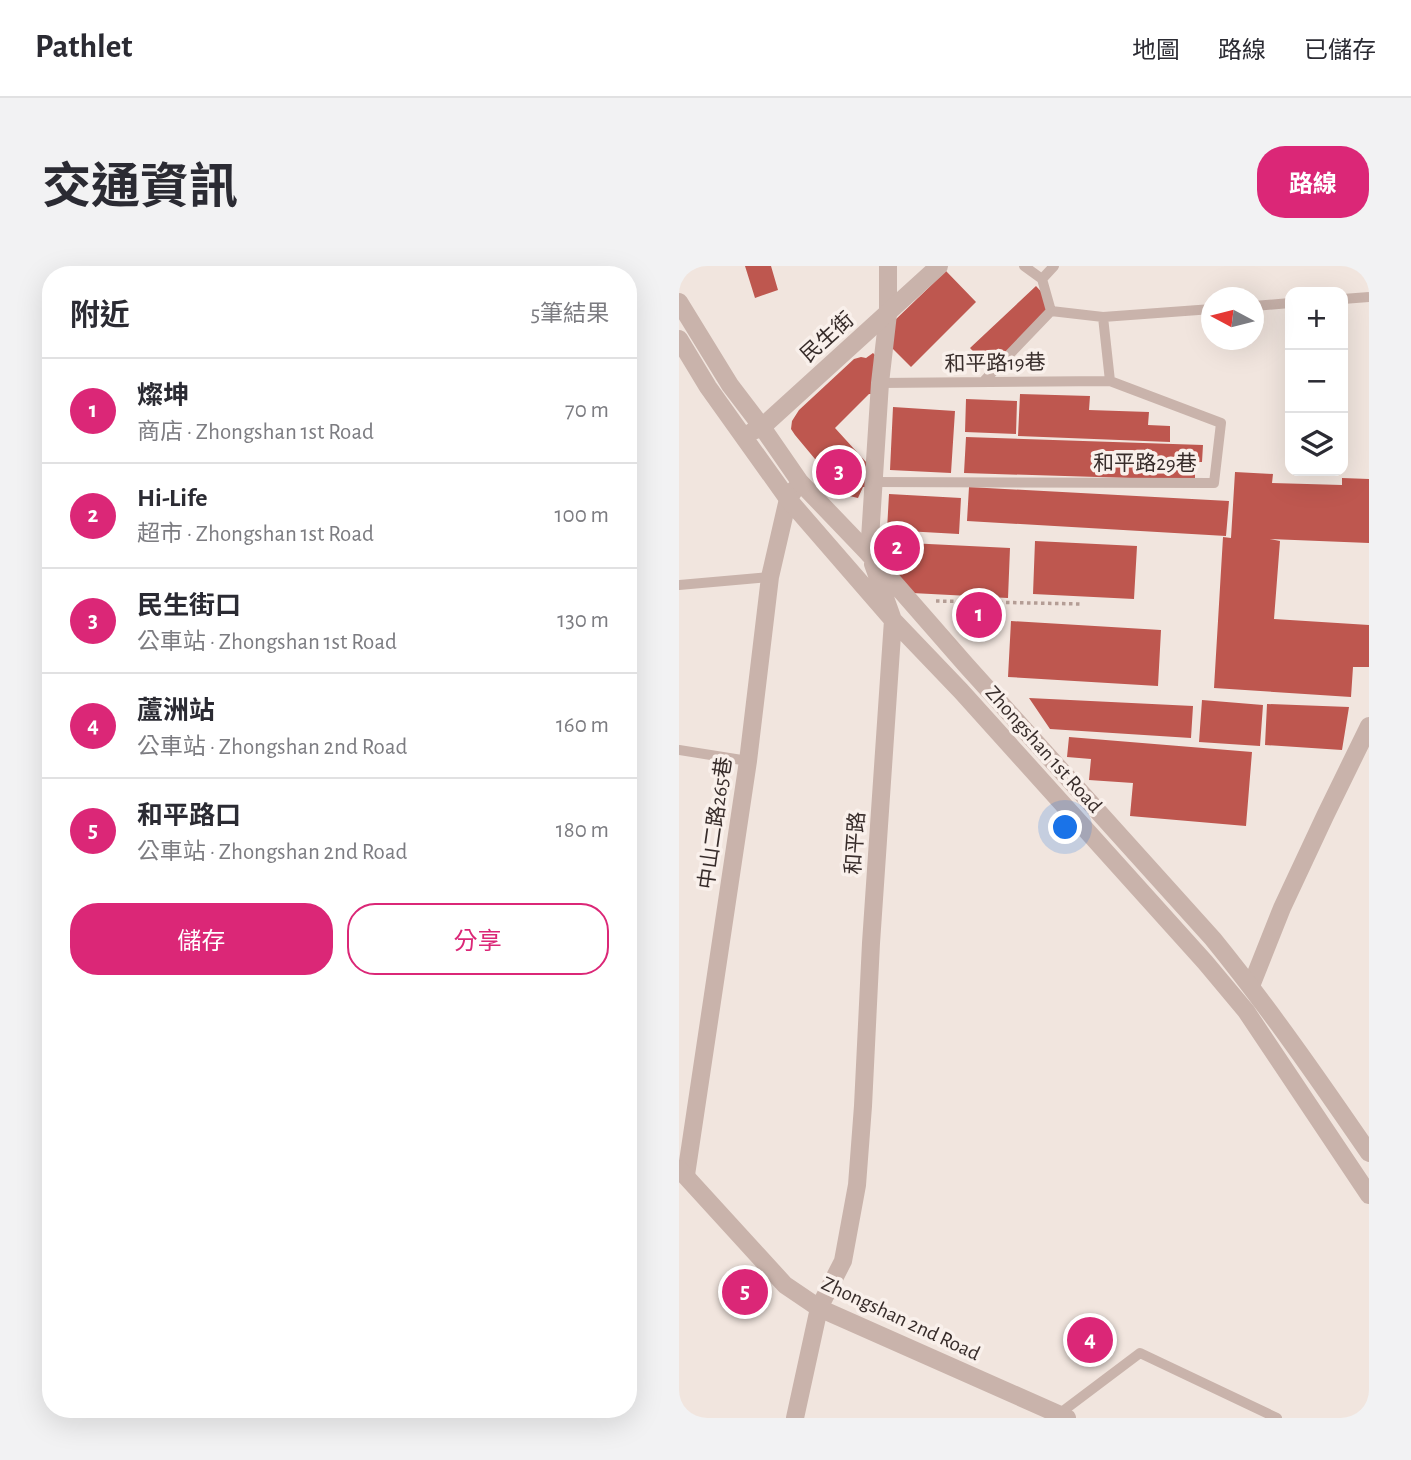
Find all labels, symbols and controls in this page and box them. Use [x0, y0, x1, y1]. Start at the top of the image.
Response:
text: Pathlet [35, 31, 133, 64]
text: 地圖 [1132, 39, 1180, 63]
text: 路線 [1218, 39, 1266, 63]
text: 已儲存 [1304, 39, 1376, 63]
button: 路線 [1257, 146, 1369, 218]
text: 交通資訊 [42, 164, 238, 213]
north arrow [1201, 287, 1264, 350]
map controls [1285, 287, 1348, 476]
button: + [1285, 287, 1348, 350]
text: 附近 [70, 301, 130, 331]
text: 5筆結果 [530, 303, 609, 326]
street label: 民生街 [796, 308, 858, 366]
button: − [1285, 350, 1348, 413]
street label: 和平路19巷 [944, 351, 1046, 375]
text: 燦坤 [137, 383, 189, 409]
text: 1 [89, 399, 97, 422]
text: 70 m [565, 399, 609, 422]
button: layers [1285, 413, 1348, 476]
text: 商店 · Zhongshan 1st Road [137, 421, 374, 444]
pin: 3 [816, 446, 862, 498]
street label: 和平路29巷 [1093, 452, 1197, 474]
text: Hi-Life [137, 485, 208, 511]
text: 2 [88, 504, 98, 527]
text: 100 m [555, 504, 609, 527]
pin: 2 [874, 522, 920, 574]
text: 超市 · Zhongshan 1st Road [137, 523, 374, 546]
pin: 1 [956, 589, 1002, 641]
text: 民生街口 [137, 593, 241, 619]
text: 3 [88, 609, 98, 632]
text: 130 m [557, 609, 609, 632]
text: 公車站 · Zhongshan 1st Road [137, 631, 397, 654]
street label: Zhongshan 1st Road [981, 682, 1106, 817]
text: 蘆洲站 [137, 698, 215, 724]
text: 4 [87, 714, 99, 737]
text: 160 m [556, 714, 609, 737]
text: 公車站 · Zhongshan 2nd Road [137, 736, 407, 759]
street label: 中山二路265巷 [695, 756, 735, 890]
text: 和平路口 [137, 803, 241, 829]
your location [1048, 810, 1082, 844]
street label: 和平路 [842, 811, 868, 875]
text: 5 [88, 819, 98, 842]
text: 180 m [556, 819, 609, 842]
text: 公車站 · Zhongshan 2nd Road [137, 841, 407, 864]
button: 儲存 [70, 903, 333, 975]
button: 分享 [347, 903, 609, 975]
pin: 5 [722, 1266, 768, 1318]
street label: Zhongshan 2nd Road [818, 1273, 983, 1364]
pin: 4 [1067, 1314, 1113, 1366]

